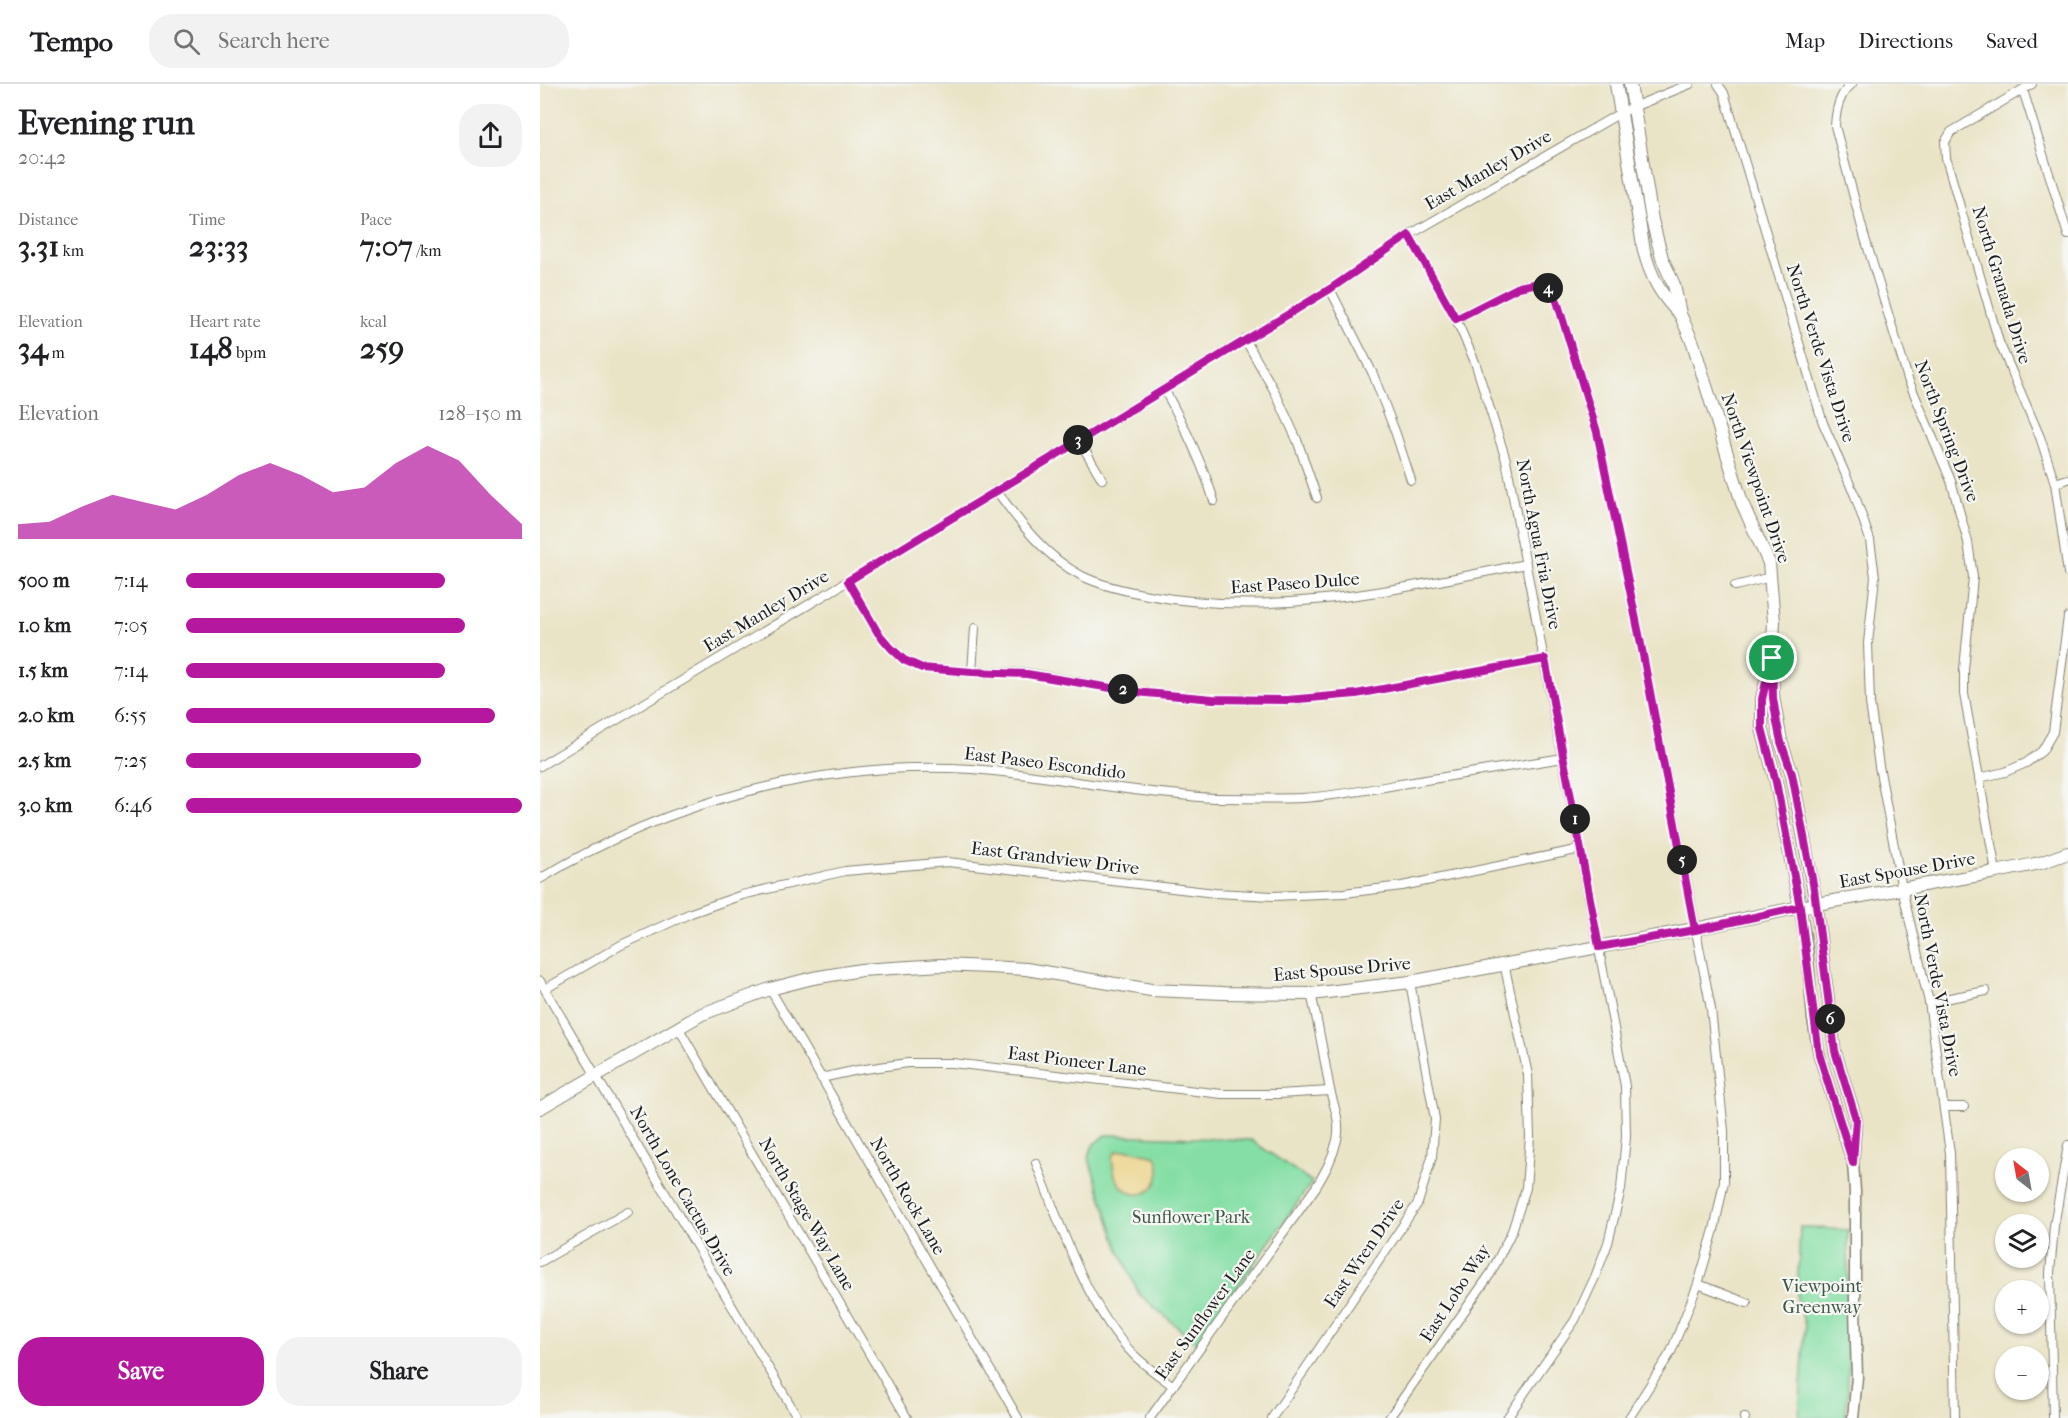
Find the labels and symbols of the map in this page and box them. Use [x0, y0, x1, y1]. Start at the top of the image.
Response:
street label: East Manley Drive [1421, 126, 1555, 215]
street label: North Granada Drive [1968, 204, 2036, 367]
street label: North Verde Vista Drive [1782, 261, 1859, 445]
pin: 4 [1533, 273, 1563, 303]
street label: North Spring Drive [1910, 357, 1983, 505]
street label: North Viewpoint Drive [1717, 391, 1794, 566]
pin: 3 [1063, 425, 1093, 455]
street label: North Agua Fria Drive [1512, 457, 1565, 631]
street label: East Manley Drive [700, 566, 833, 657]
street label: East Paseo Dulce [1230, 569, 1360, 598]
pin [1746, 632, 1797, 683]
pin: 2 [1108, 674, 1138, 704]
street label: East Paseo Escondido [963, 743, 1127, 784]
pin: 1 [1560, 804, 1590, 834]
street label: East Grandview Drive [970, 838, 1140, 879]
pin: 5 [1667, 845, 1697, 875]
street label: East Spouse Drive [1837, 848, 1977, 893]
street label: North Verde Vista Drive [1909, 892, 1966, 1079]
street label: East Spouse Drive [1272, 953, 1412, 986]
pin: 6 [1815, 1004, 1845, 1034]
street label: East Pioneer Lane [1006, 1043, 1148, 1080]
street label: North Lone Cactus Drive [625, 1102, 740, 1280]
street label: North Stage Way Lane [754, 1134, 859, 1295]
street label: North Rock Lane [865, 1134, 950, 1259]
north arrow [1995, 1148, 2049, 1202]
street label: East Wren Drive [1320, 1194, 1409, 1312]
park label: Sunflower Park [1132, 1207, 1251, 1228]
street label: East Lobo Way [1416, 1239, 1496, 1346]
street label: East Sunflower Lane [1151, 1244, 1260, 1384]
park label: Viewpoint Greenway [1781, 1276, 1863, 1318]

